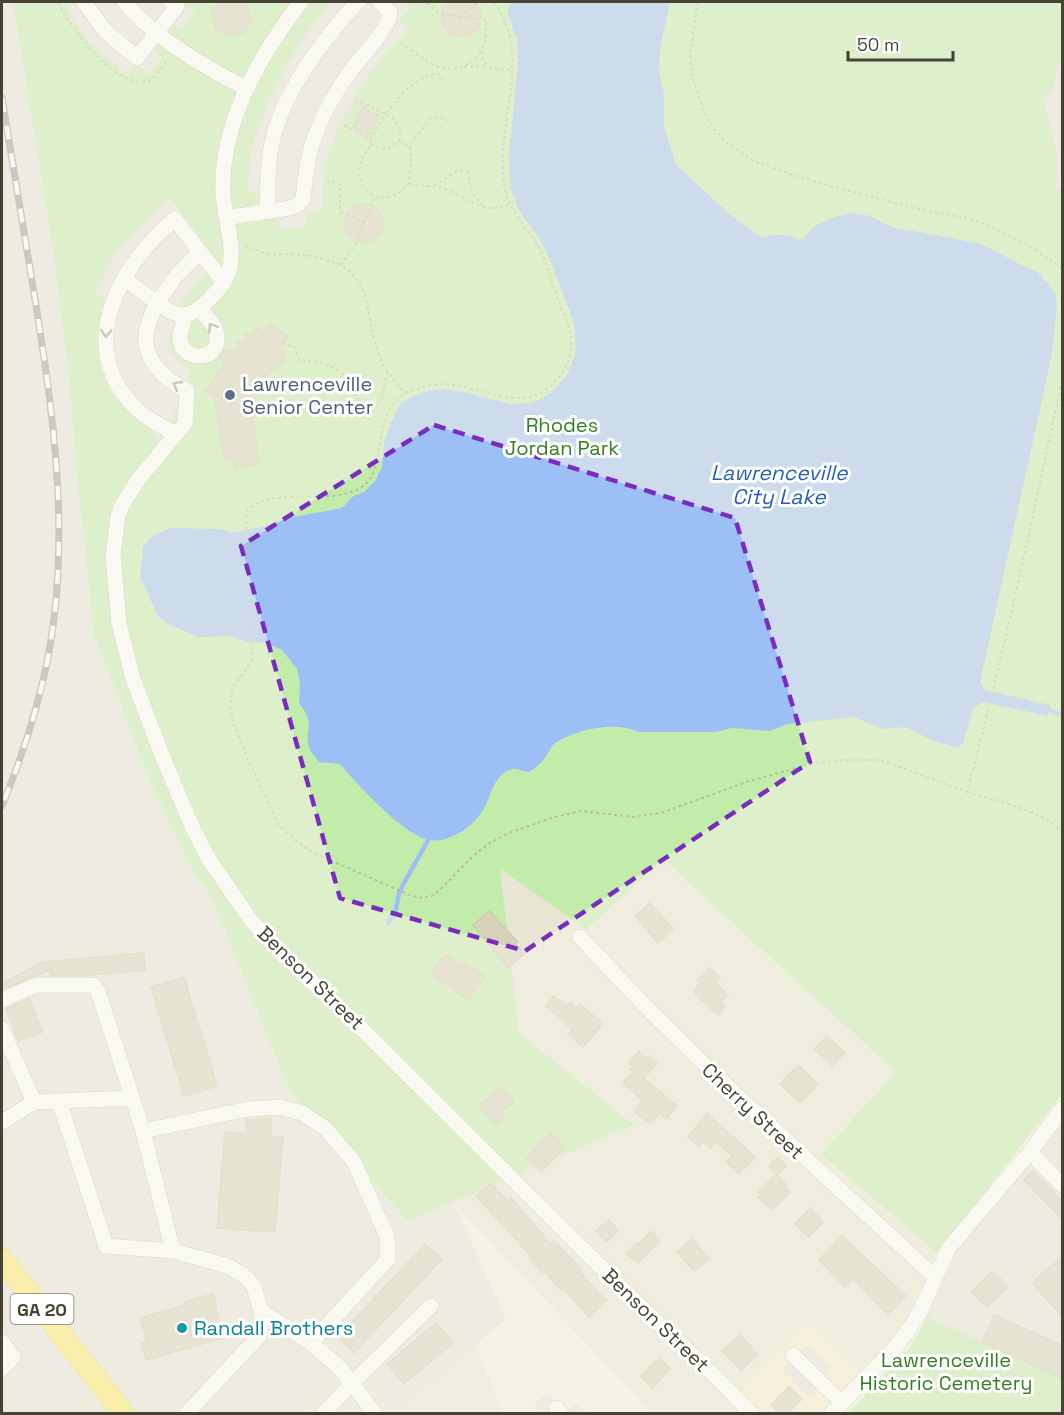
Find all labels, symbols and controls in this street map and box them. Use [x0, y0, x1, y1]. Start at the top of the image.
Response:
scale bar [848, 24, 953, 62]
text: 50 m [857, 33, 899, 56]
one-way arrow [208, 323, 219, 333]
one-way arrow [100, 329, 113, 338]
place label: Lawrenceville Senior Center [242, 371, 373, 420]
one-way arrow [173, 380, 183, 392]
marker: Lawrenceville Senior Center [223, 388, 237, 402]
park label: Rhodes Jordan Park [505, 412, 619, 461]
water label: Lawrenceville City Lake [711, 459, 849, 510]
street label: Benson Street [252, 920, 370, 1036]
street label: Cherry Street [696, 1057, 810, 1165]
street label: Benson Street [597, 1262, 715, 1378]
road number: GA 20 [10, 1294, 74, 1324]
place label: Randall Brothers [194, 1315, 353, 1341]
marker: Randall Brothers [175, 1321, 189, 1335]
park label: Lawrenceville Historic Cemetery [860, 1347, 1032, 1396]

